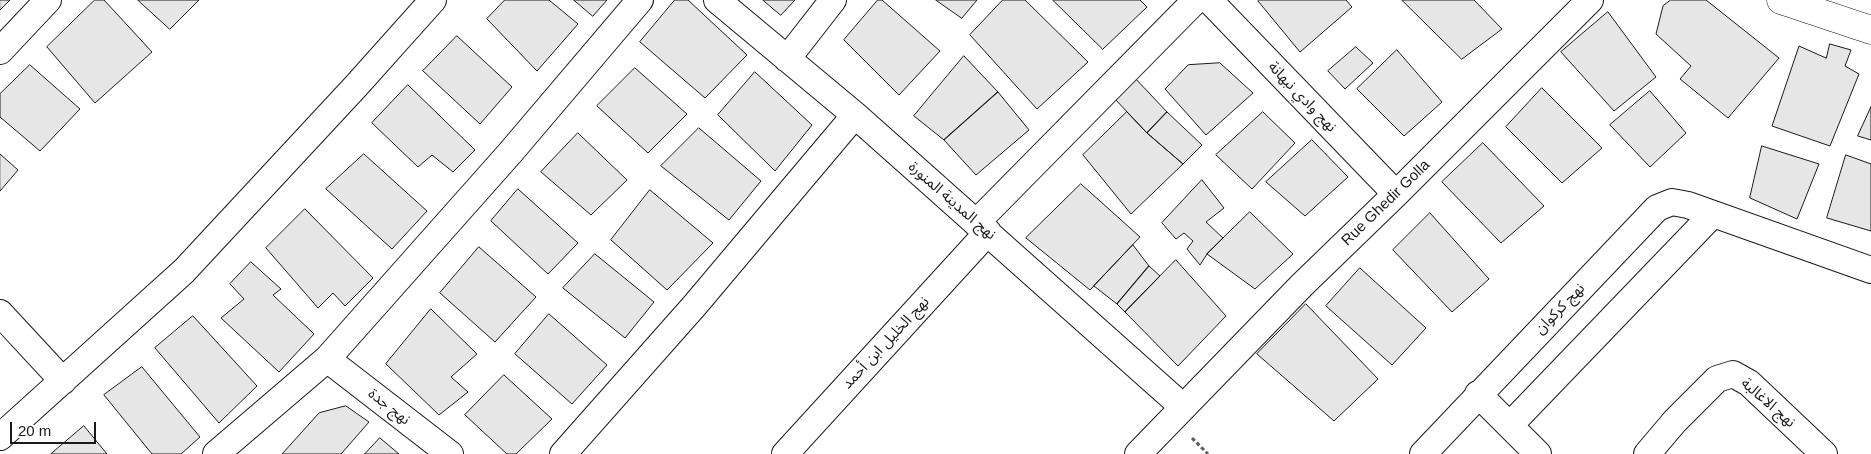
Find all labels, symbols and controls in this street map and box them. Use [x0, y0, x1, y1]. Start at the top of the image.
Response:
street label: نهج وادي نبهانة [1264, 58, 1340, 136]
street label: Rue Ghedir Golla [1338, 156, 1434, 250]
street label: نهج المدينة المنورة [905, 158, 999, 244]
street label: نهج كركوان [1531, 280, 1589, 338]
street label: نهج الخليل ابن أحمد [839, 293, 933, 393]
street label: نهج الاغالبة [1737, 375, 1799, 431]
street label: نهج جدة [364, 385, 414, 429]
scale bar [12, 412, 99, 444]
text: 20 m [18, 422, 51, 439]

